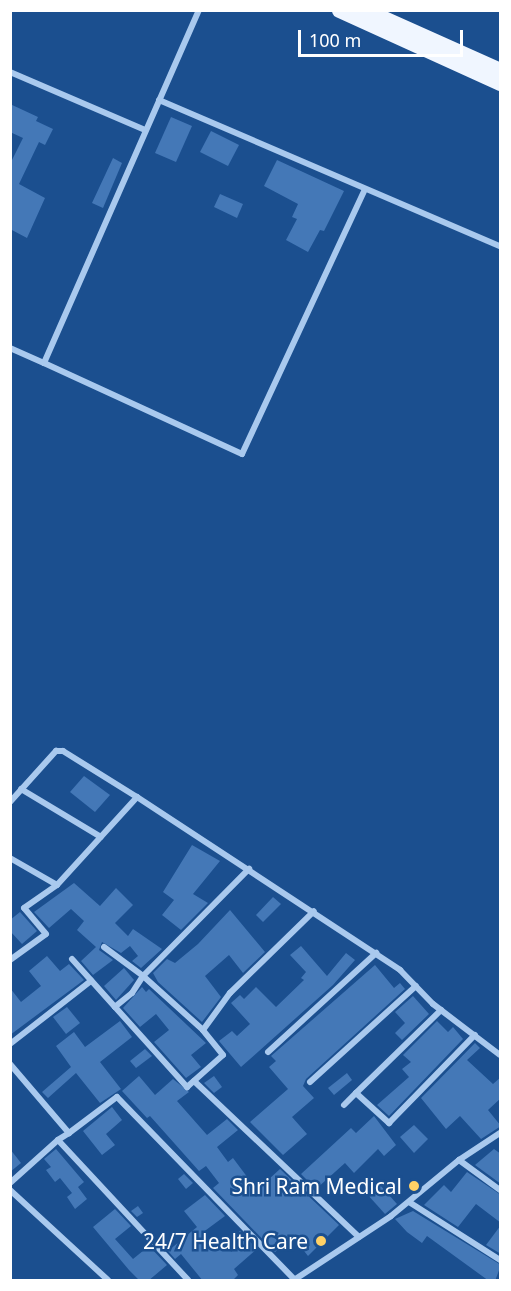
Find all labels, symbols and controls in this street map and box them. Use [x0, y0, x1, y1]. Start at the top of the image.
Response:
scale bar [301, 18, 466, 56]
text: 100 m [309, 28, 361, 52]
place label: Shri Ram Medical [232, 1173, 402, 1199]
marker: Shri Ram Medical [407, 1179, 421, 1193]
place label: 24/7 Health Care [143, 1228, 308, 1254]
marker: 24/7 Health Care [312, 1232, 330, 1250]

